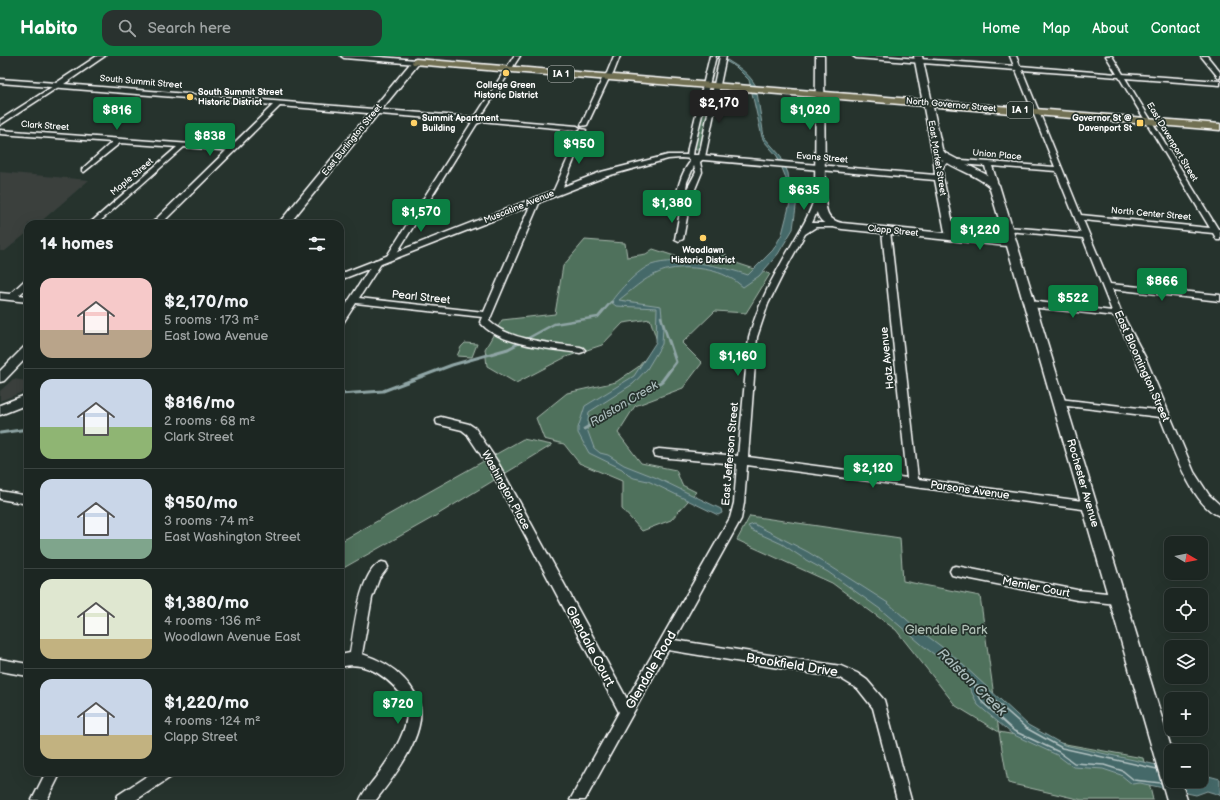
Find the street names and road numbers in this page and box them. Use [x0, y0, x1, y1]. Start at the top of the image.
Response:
road number: IA 1 [548, 66, 574, 82]
street label: South Summit Street [99, 73, 183, 91]
street label: North Governor Street [905, 96, 997, 114]
street label: East Davenport Street [1144, 100, 1200, 184]
street label: East Burlington Street [320, 102, 384, 178]
road number: IA 1 [1007, 102, 1033, 118]
street label: Clark Street [21, 119, 70, 133]
street label: East Market Street [926, 120, 948, 197]
street label: Union Place [972, 147, 1023, 163]
street label: Evans Street [796, 150, 848, 166]
street label: Maple Street [108, 156, 156, 198]
street label: Muscatine Avenue [482, 188, 556, 226]
street label: North Center Street [1111, 205, 1192, 223]
street label: Clapp Street [867, 223, 919, 239]
street label: Pearl Street [391, 287, 451, 307]
street label: East Bloomington Street [1112, 308, 1173, 424]
street label: Hotz Avenue [877, 326, 897, 390]
street label: East Jefferson Street [719, 401, 741, 506]
street label: Rochester Avenue [1064, 437, 1102, 529]
street label: Washington Place [479, 448, 533, 532]
street label: Parsons Avenue [930, 478, 1011, 502]
street label: Memler Court [1001, 574, 1071, 600]
street label: Glendale Court [562, 603, 618, 689]
street label: Glendale Road [622, 628, 680, 712]
street label: Brookfield Drive [745, 650, 839, 680]

